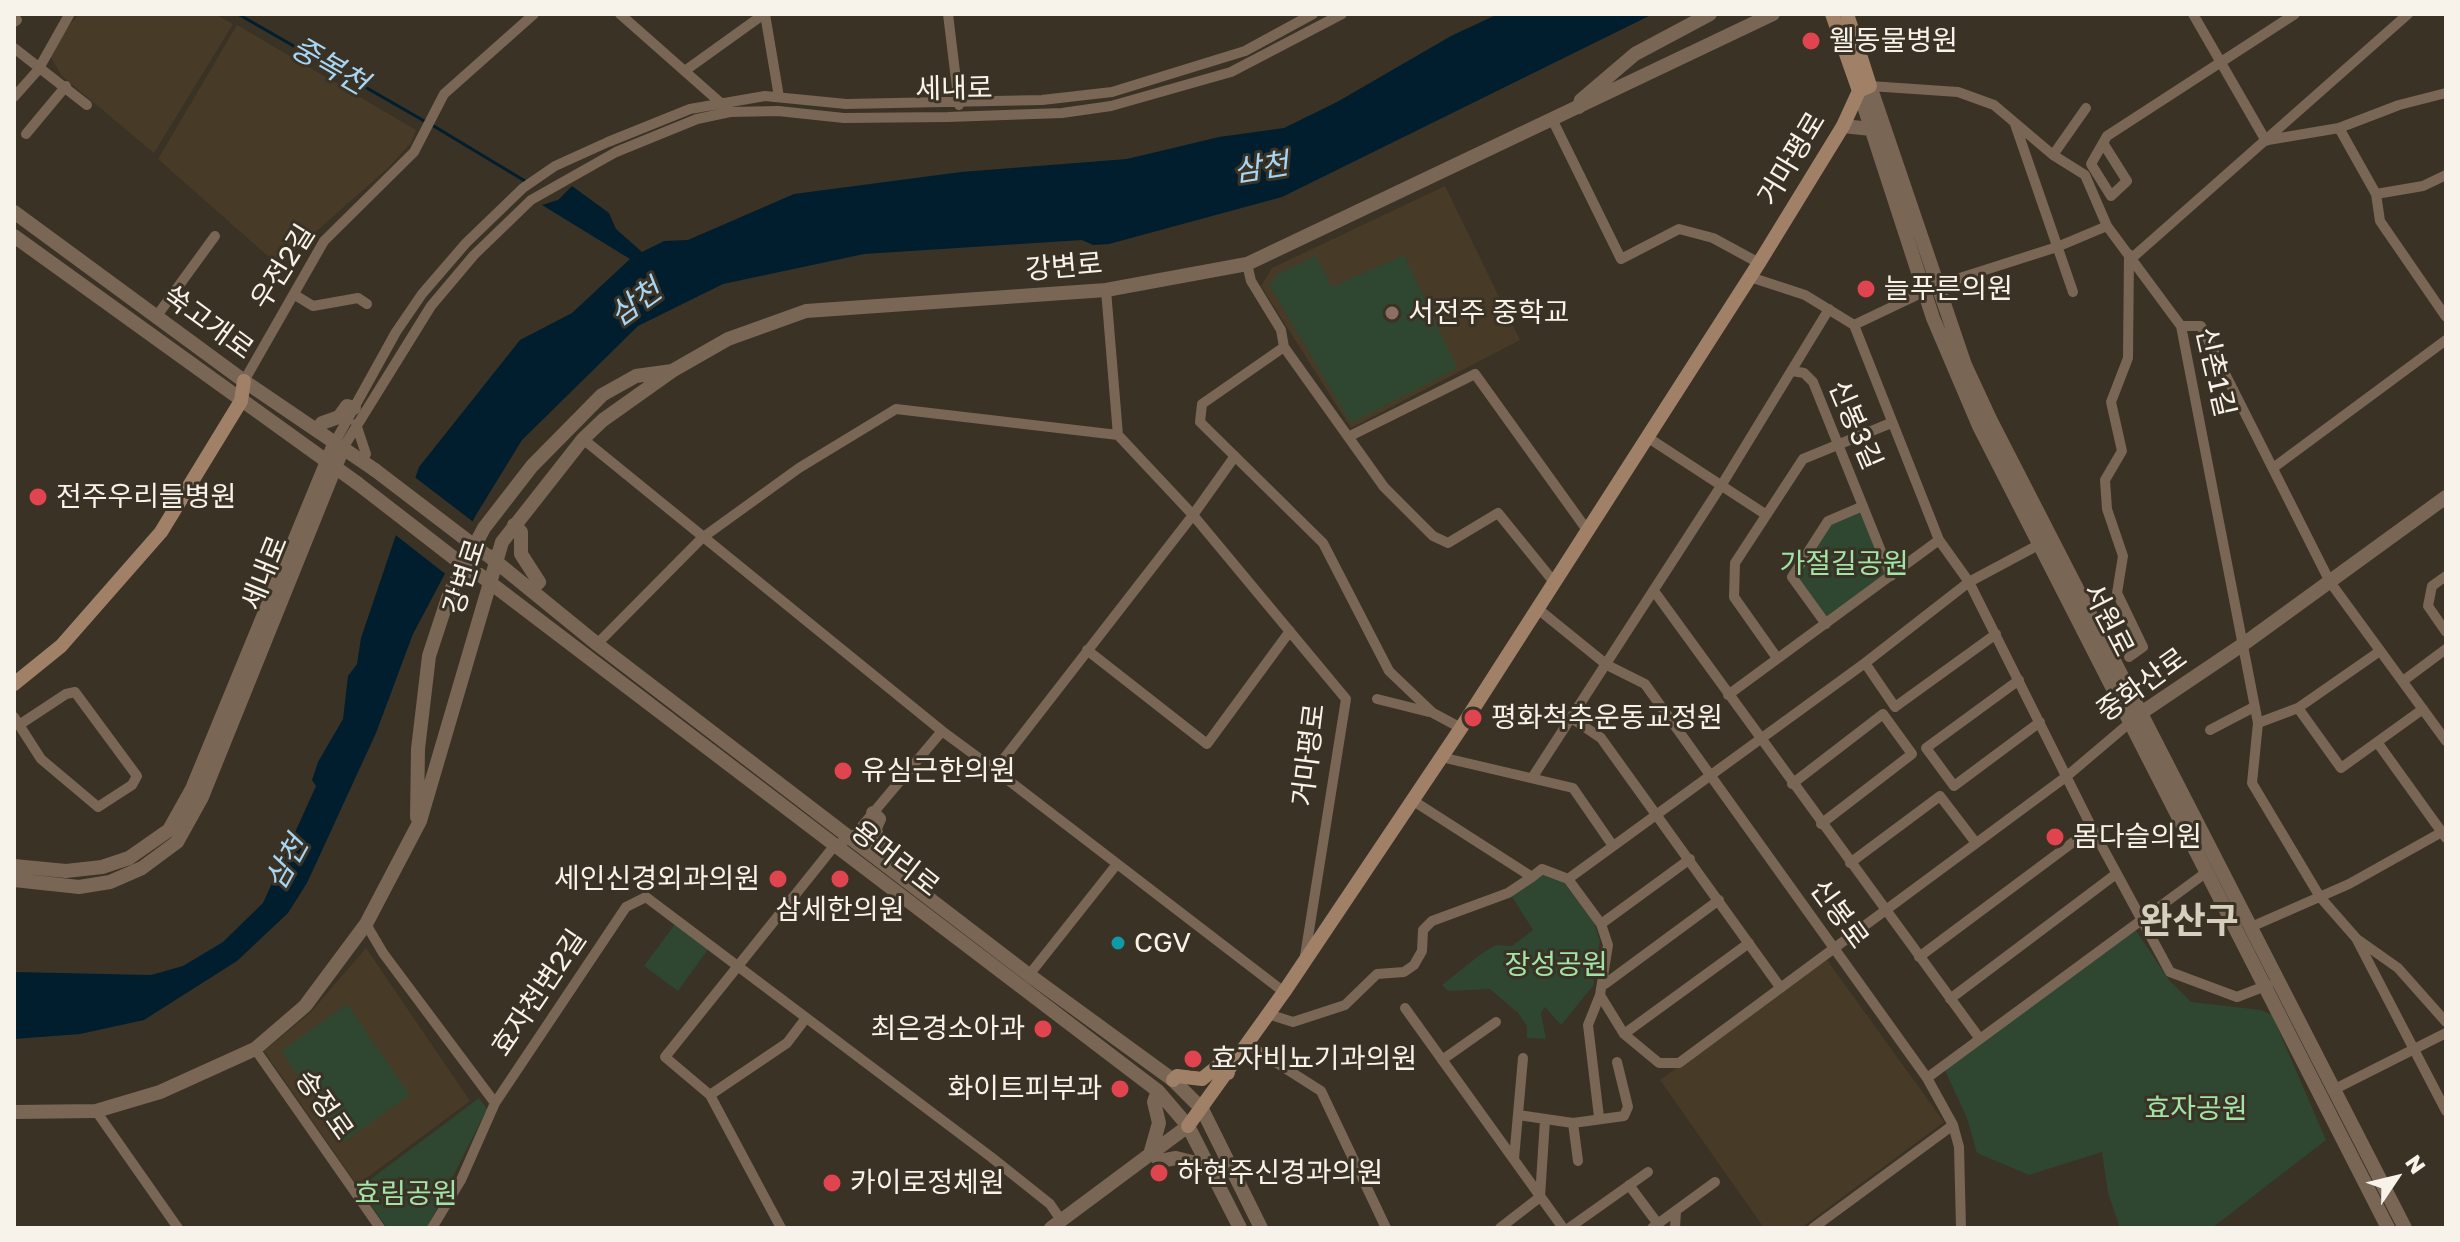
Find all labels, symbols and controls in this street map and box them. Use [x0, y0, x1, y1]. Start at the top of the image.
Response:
place label: 웰동물병원 [1829, 24, 1958, 58]
water label: 중복천 [284, 30, 374, 102]
marker: 웰동물병원 [1800, 30, 1822, 52]
street label: 세내로 [915, 72, 993, 106]
street label: 거마평로 [1751, 106, 1833, 212]
water label: 삼천 [1231, 146, 1291, 190]
street label: 우전2길 [244, 218, 322, 316]
street label: 강변로 [1024, 247, 1104, 287]
water label: 삼천 [603, 272, 669, 334]
place label: 늘푸른의원 [1884, 272, 2013, 306]
marker: 늘푸른의원 [1855, 278, 1877, 300]
street label: 쑥고개로 [156, 279, 260, 367]
place label: 서전주 중학교 [1408, 296, 1570, 330]
marker: 서전주 중학교 [1383, 304, 1401, 322]
street label: 신촌1길 [2188, 324, 2242, 420]
street label: 신봉3길 [1821, 375, 1889, 475]
place label: 전주우리들병원 [56, 480, 236, 514]
marker: 전주우리들병원 [27, 486, 49, 508]
street label: 세내로 [235, 531, 295, 615]
street label: 강변로 [437, 535, 493, 619]
park label: 가절길공원 [1780, 547, 1908, 581]
street label: 서원로 [2075, 578, 2141, 662]
street label: 중화산로 [2090, 641, 2194, 729]
place label: 평화척추운동교정원 [1491, 701, 1723, 735]
street label: 거마평로 [1286, 702, 1332, 808]
marker: 평화척추운동교정원 [1462, 707, 1484, 729]
place label: 유심근한의원 [861, 754, 1016, 788]
marker: 유심근한의원 [832, 760, 854, 782]
street label: 용머리로 [844, 814, 946, 904]
place label: 몸다슬의원 [2073, 820, 2202, 854]
marker: 몸다슬의원 [2044, 826, 2066, 848]
water label: 삼천 [258, 830, 316, 896]
place label: 세인신경외과의원 [554, 862, 760, 896]
marker: 세인신경외과의원 [767, 868, 789, 890]
marker: 삼세한의원 [829, 868, 851, 890]
street label: 신봉로 [1803, 873, 1875, 955]
place label: 삼세한의원 [776, 893, 904, 927]
district label: 완산구 [2139, 900, 2239, 944]
street label: 효자천변2길 [485, 923, 593, 1063]
place label: CGV [1134, 926, 1191, 960]
marker: CGV [1109, 934, 1127, 952]
park label: 장성공원 [1504, 948, 1608, 982]
place label: 최은경소아과 [870, 1012, 1025, 1046]
marker: 최은경소아과 [1032, 1018, 1054, 1040]
place label: 효자비뇨기과의원 [1211, 1042, 1417, 1076]
marker: 효자비뇨기과의원 [1182, 1048, 1204, 1070]
street label: 송정로 [288, 1064, 360, 1146]
place label: 화이트피부과 [947, 1072, 1102, 1106]
marker: 화이트피부과 [1109, 1078, 1131, 1100]
park label: 효자공원 [2144, 1092, 2248, 1126]
north arrow [2356, 1138, 2436, 1218]
text: N [2400, 1149, 2432, 1179]
place label: 하현주신경과의원 [1177, 1156, 1383, 1190]
marker: 하현주신경과의원 [1148, 1162, 1170, 1184]
place label: 카이로정체원 [850, 1166, 1005, 1200]
marker: 카이로정체원 [821, 1172, 843, 1194]
park label: 효림공원 [354, 1177, 458, 1211]

